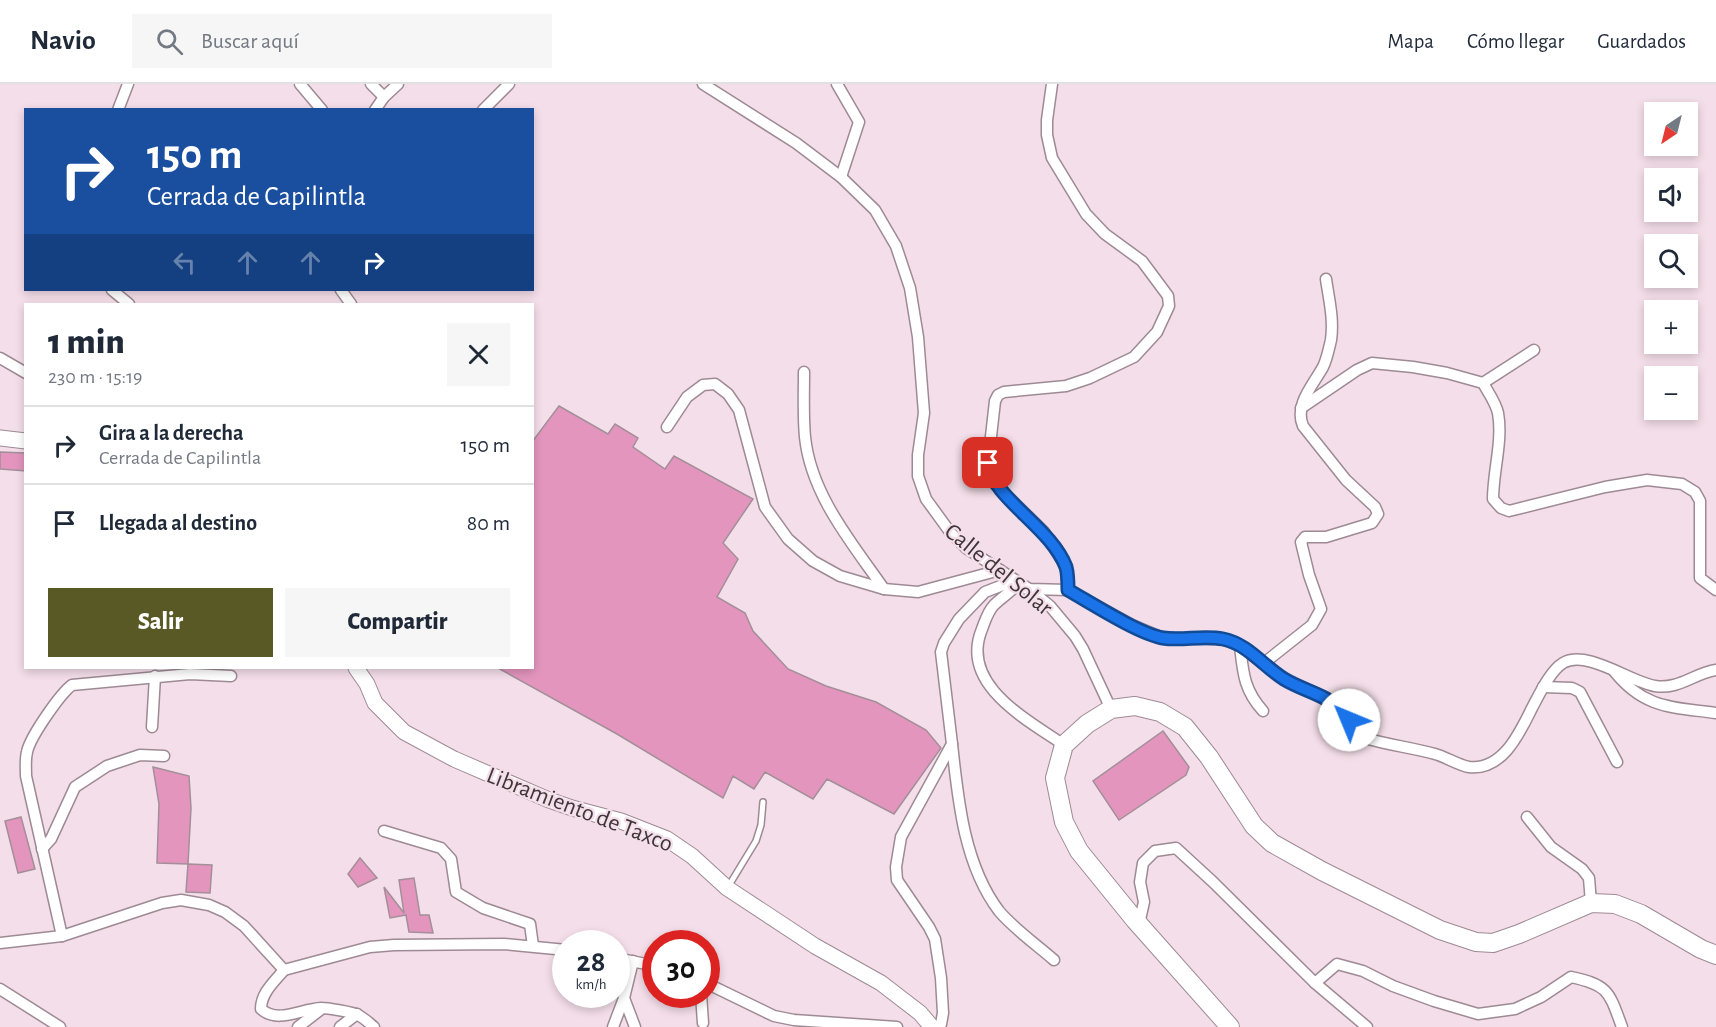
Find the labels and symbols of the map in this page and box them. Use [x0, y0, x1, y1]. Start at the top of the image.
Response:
north arrow [1644, 102, 1698, 156]
pin [962, 437, 1013, 488]
street label: Calle del Solar [940, 519, 1057, 620]
position arrow [1317, 688, 1381, 752]
street label: Libramiento de Taxco [483, 763, 676, 857]
speed limit sign: 30 [642, 930, 720, 1008]

